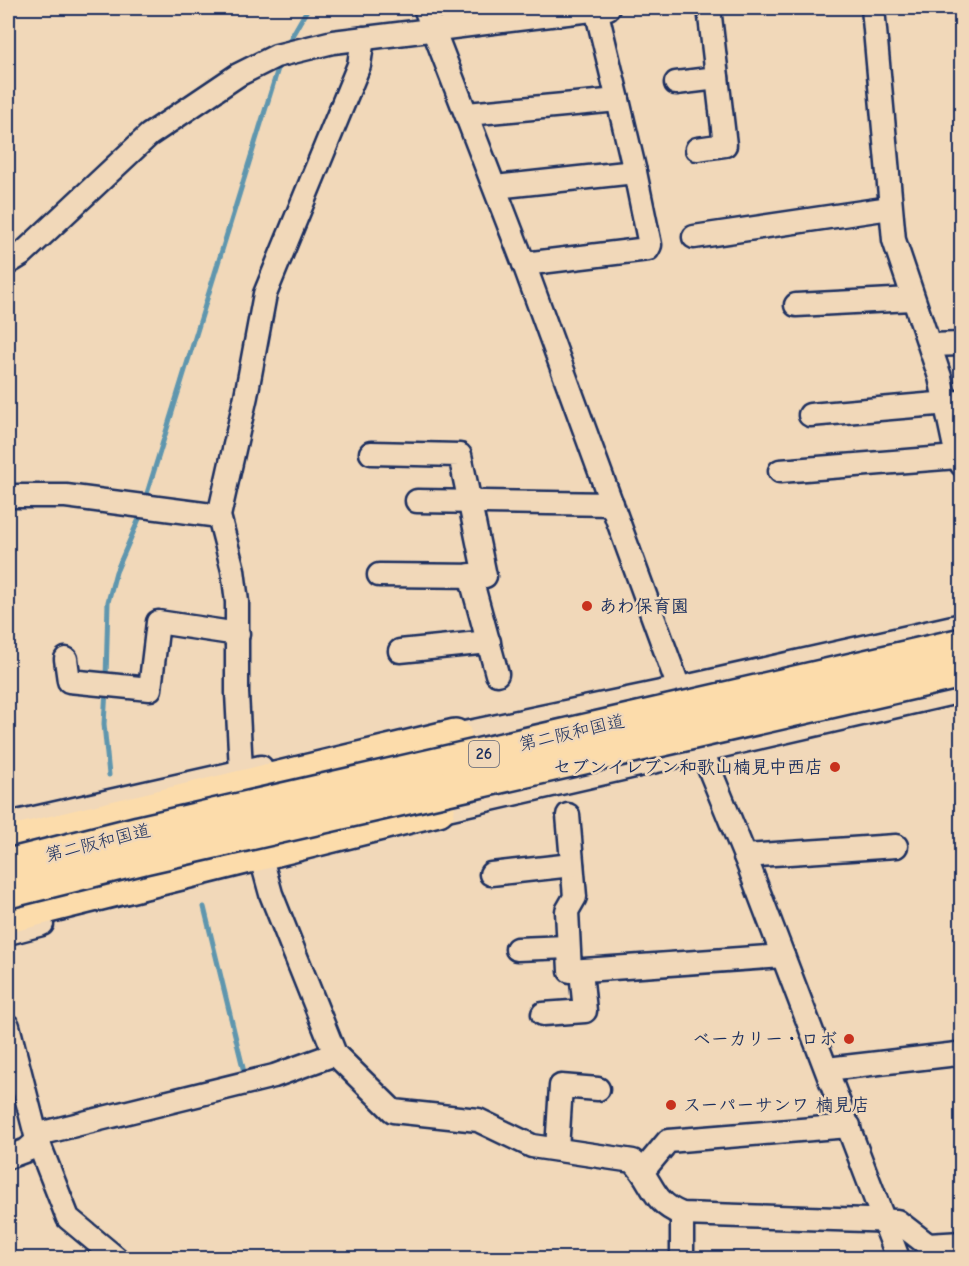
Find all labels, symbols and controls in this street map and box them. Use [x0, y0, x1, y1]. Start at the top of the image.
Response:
place label: あわ保育園 [599, 596, 689, 617]
marker: あわ保育園 [580, 599, 594, 613]
street label: 第二阪和国道 [517, 711, 627, 755]
road number: 26 [469, 741, 499, 767]
place label: セブンイレブン和歌山楠見中西店 [553, 757, 823, 778]
marker: セブンイレブン和歌山楠見中西店 [828, 760, 842, 774]
street label: 第二阪和国道 [43, 820, 153, 866]
place label: ベーカリー・ロボ [693, 1029, 837, 1050]
marker: ベーカリー・ロボ [842, 1032, 856, 1046]
place label: スーパーサンワ 楠見店 [683, 1095, 869, 1116]
marker: スーパーサンワ 楠見店 [664, 1098, 678, 1112]

